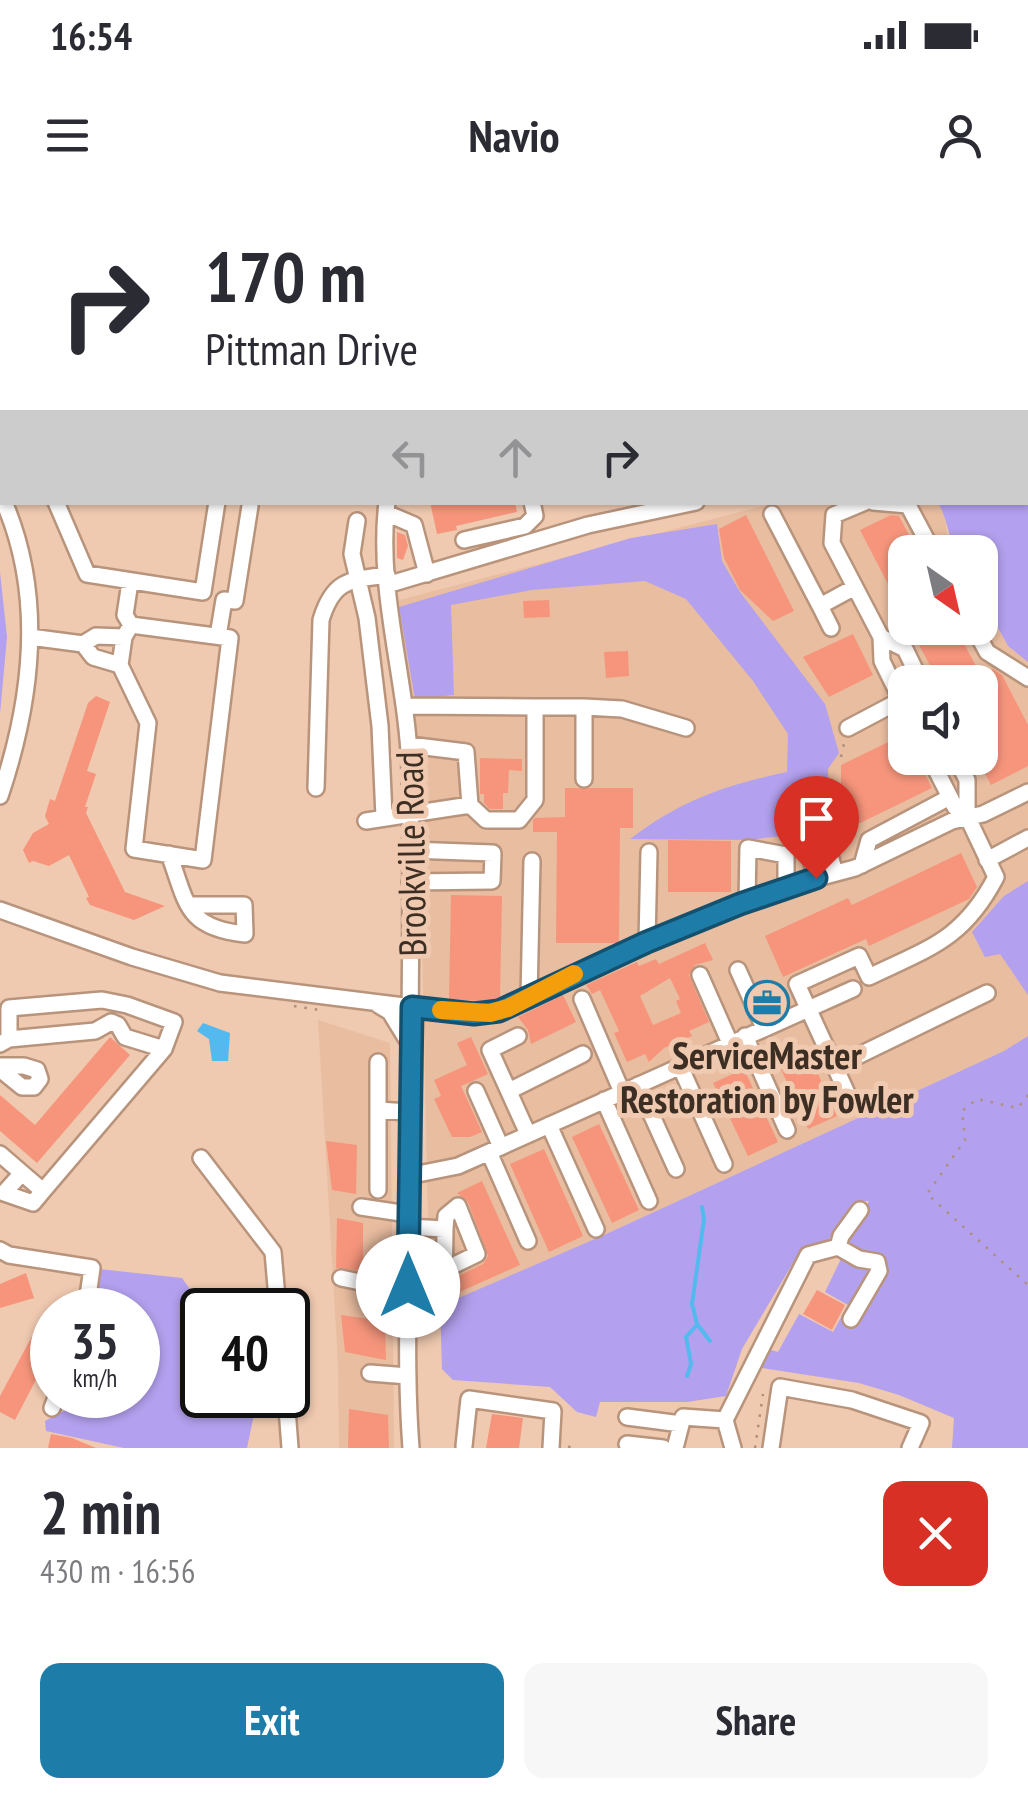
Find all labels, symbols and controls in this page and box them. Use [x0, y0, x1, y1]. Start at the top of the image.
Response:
text: 16:54 [50, 11, 132, 60]
text: Navio [469, 106, 560, 164]
icon: menu [40, 108, 95, 163]
icon: person [933, 108, 988, 163]
text: 170 m [205, 231, 366, 321]
icon: right [40, 240, 170, 370]
text: Pittman Drive [205, 319, 418, 377]
icon: left [383, 430, 438, 485]
icon: ahead [488, 430, 543, 485]
icon: right [593, 430, 648, 485]
north arrow [888, 535, 998, 645]
map controls [888, 535, 998, 775]
button: sound [888, 665, 998, 775]
street label: Brookville Road [384, 751, 436, 957]
pin [774, 776, 859, 879]
icon: arrive [789, 791, 844, 846]
office icon: ServiceMaster Restoration by Fowler [744, 980, 790, 1026]
place label: ServiceMaster Restoration by Fowler [620, 1030, 915, 1123]
position arrow [356, 1234, 460, 1338]
speed limit sign: 40 [180, 1288, 310, 1418]
text: 35 [71, 1308, 119, 1373]
text: km/h [73, 1362, 117, 1394]
text: 2 min [40, 1473, 161, 1551]
button: close [883, 1481, 988, 1586]
text: 430 m · 16:56 [40, 1550, 195, 1592]
button: Exit [40, 1663, 504, 1778]
button: Share [524, 1663, 988, 1778]

